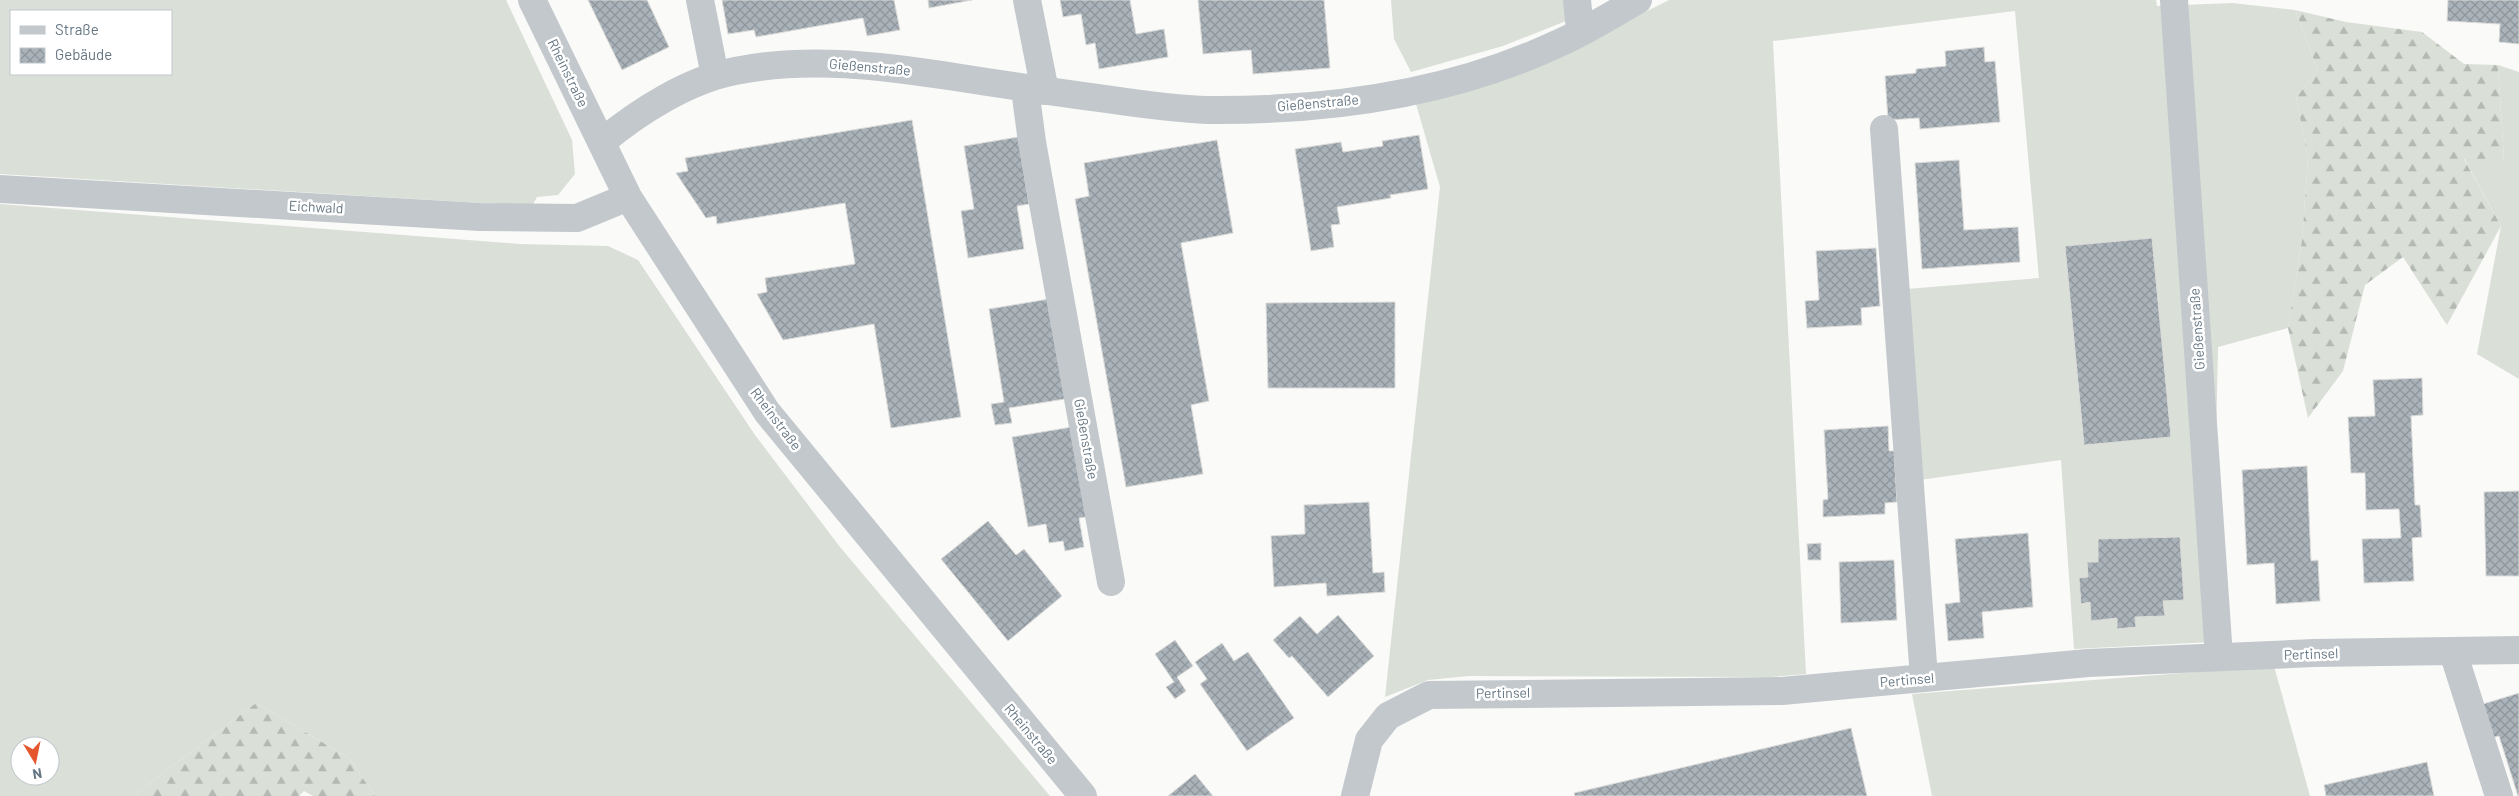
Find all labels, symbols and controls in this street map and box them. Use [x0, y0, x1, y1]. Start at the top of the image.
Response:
legend [10, 10, 172, 75]
text: Straße [55, 20, 99, 38]
street label: Rheinstraße [545, 36, 592, 110]
text: Gebäude [55, 45, 112, 63]
street label: Gießenstraße [829, 54, 911, 79]
street label: Gießenstraße [1277, 90, 1359, 115]
street label: Eichwald [288, 197, 344, 216]
street label: Gießenstraße [2185, 288, 2208, 370]
street label: Rheinstraße [747, 384, 805, 453]
street label: Gießenstraße [1071, 397, 1102, 481]
street label: Pertinsel [2283, 644, 2338, 663]
street label: Pertinsel [1879, 669, 1935, 690]
street label: Pertinsel [1476, 684, 1530, 701]
street label: Rheinstraße [1001, 700, 1062, 767]
north arrow [10, 736, 60, 786]
text: N [31, 765, 43, 783]

